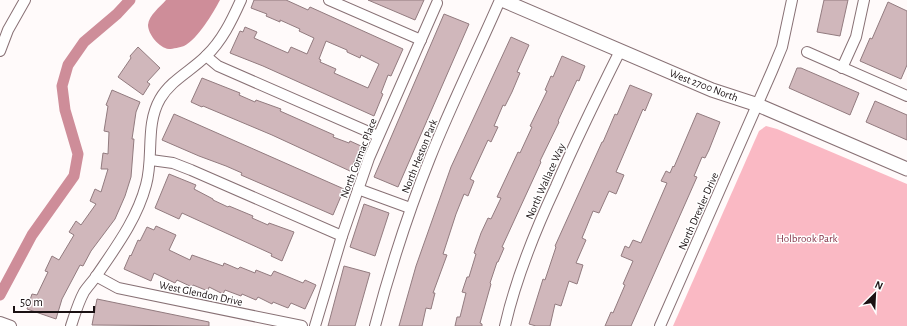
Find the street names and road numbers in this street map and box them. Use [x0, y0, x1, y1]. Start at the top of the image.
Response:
street label: West 2700 North [668, 67, 739, 104]
street label: North Cormac Place [338, 117, 379, 199]
street label: North Heston Park [400, 118, 439, 195]
street label: North Wallace Way [524, 141, 567, 221]
street label: North Drexler Drive [676, 171, 721, 252]
street label: West Glendon Drive [158, 279, 244, 308]

